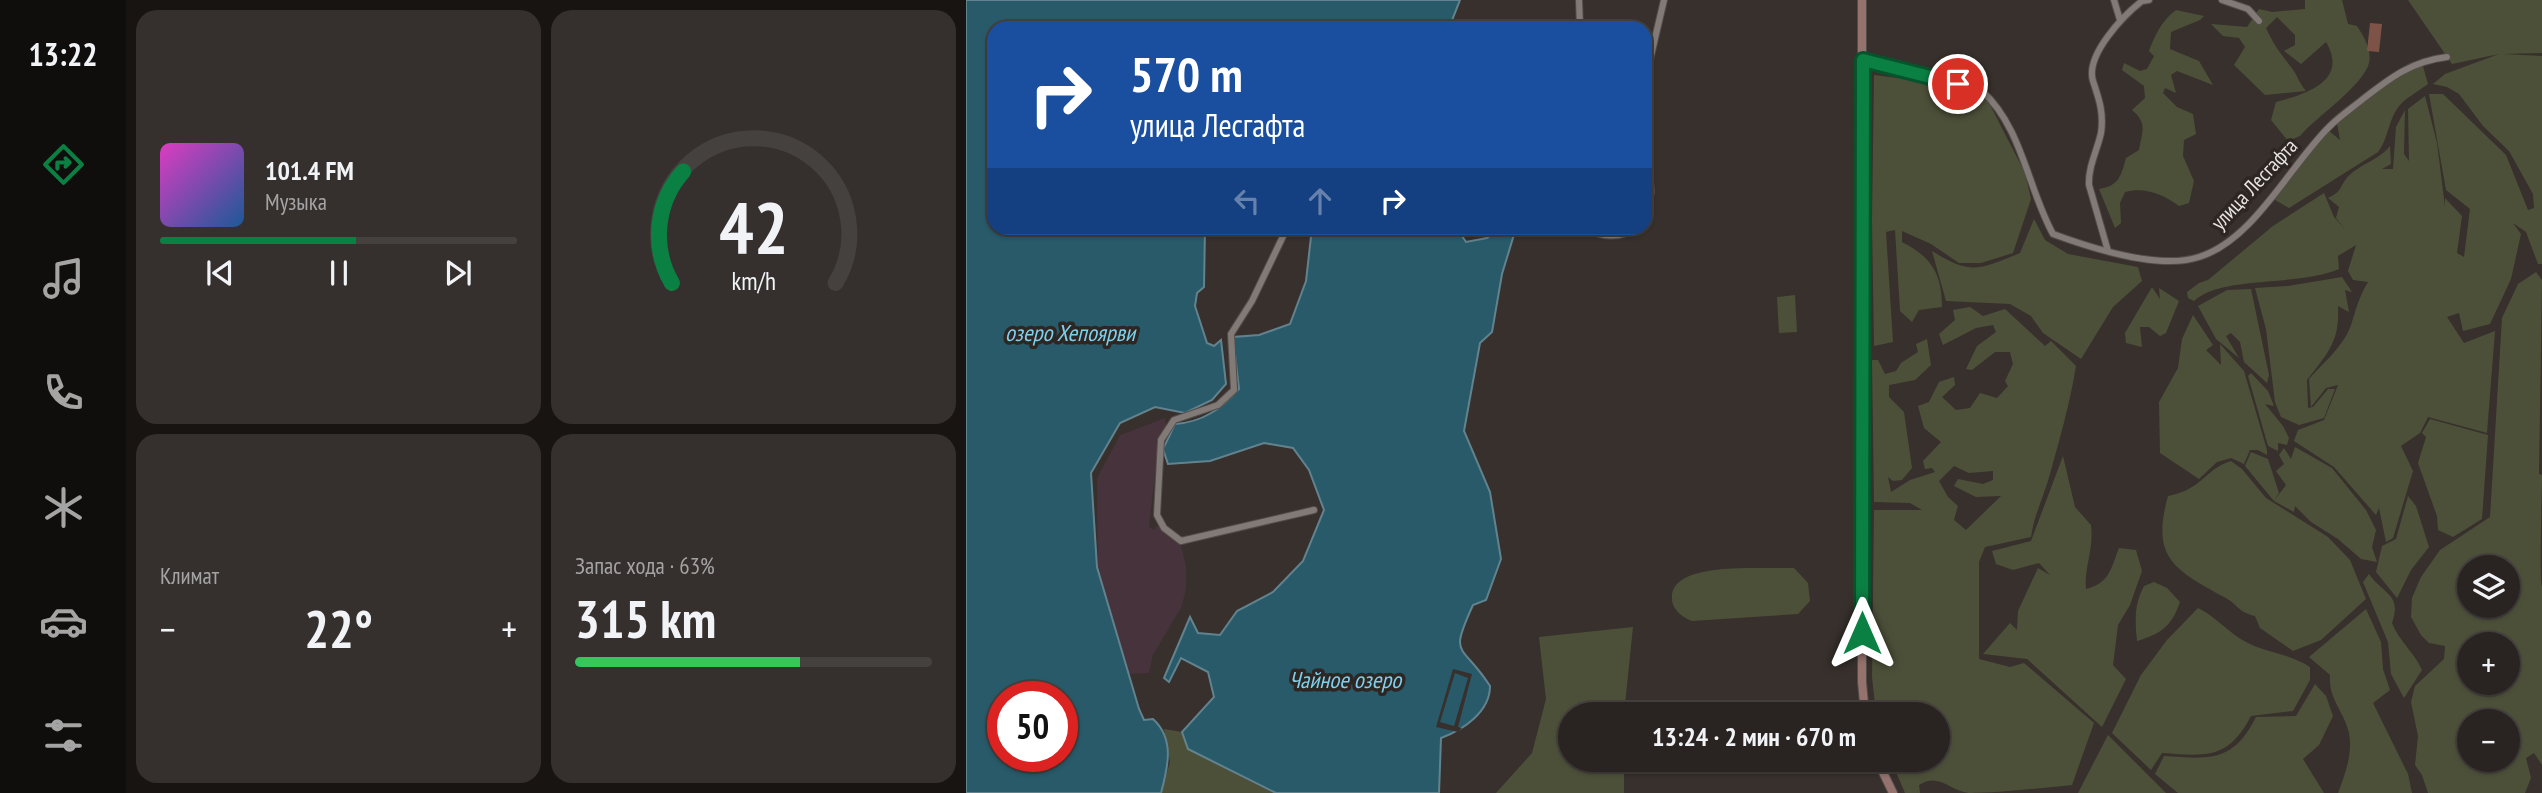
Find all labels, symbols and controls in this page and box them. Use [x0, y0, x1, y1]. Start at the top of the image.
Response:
text: 13:22 [28, 33, 98, 75]
text: 570 m [1130, 42, 1243, 106]
icon: right [1015, 49, 1106, 140]
pin [1928, 54, 1988, 114]
icon: arrive [1939, 65, 1977, 103]
text: улица Лесгафта [1130, 104, 1305, 146]
street label: улица Лесгафта [2205, 133, 2303, 235]
icon: directions [39, 140, 88, 189]
text: 101.4 FM [265, 154, 354, 187]
text: 42 [719, 180, 788, 274]
icon: left [1228, 182, 1266, 220]
icon: ahead [1301, 182, 1339, 220]
icon: right [1374, 182, 1412, 220]
text: Музыка [265, 187, 327, 216]
icon: music [39, 254, 88, 303]
icon: previous [201, 254, 239, 292]
icon: pause [320, 254, 358, 292]
icon: next [439, 254, 477, 292]
text: km/h [731, 265, 776, 297]
water label: озеро Хепоярви [1005, 318, 1137, 347]
icon: phone [39, 368, 88, 417]
icon: climate [39, 483, 88, 532]
text: Запас хода · 63% [575, 551, 715, 580]
map controls [2457, 555, 2520, 772]
button: layers [2457, 555, 2520, 618]
text: Климат [160, 561, 219, 590]
text: 315 km [575, 585, 716, 652]
text: 22° [304, 595, 373, 662]
position arrow [1825, 596, 1899, 670]
icon: car [39, 597, 88, 646]
text: − [160, 604, 176, 653]
text: + [501, 604, 517, 653]
button: + [2457, 632, 2520, 695]
water label: Чайное озеро [1289, 665, 1403, 694]
speed limit sign: 50 [987, 681, 1078, 772]
button: − [2457, 709, 2520, 772]
icon: filters [39, 711, 88, 760]
text: 13:24 · 2 мин · 670 m [1652, 720, 1856, 753]

